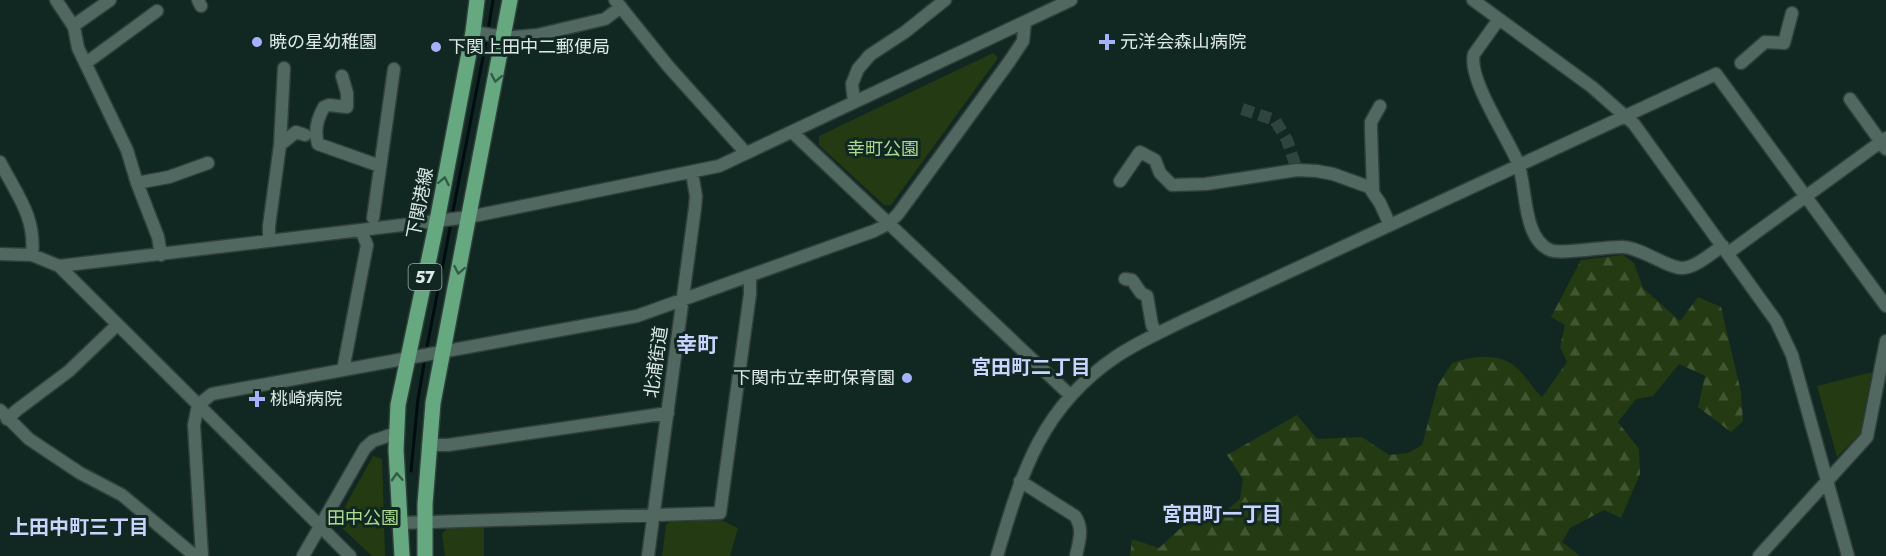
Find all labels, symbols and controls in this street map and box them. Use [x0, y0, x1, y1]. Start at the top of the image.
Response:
place label: 暁の星幼稚園 [269, 29, 377, 55]
place label: 元洋会森山病院 [1120, 29, 1246, 55]
marker: 元洋会森山病院 [1098, 33, 1116, 51]
place label: 下関上田中二郵便局 [448, 34, 610, 60]
marker: 暁の星幼稚園 [250, 35, 264, 49]
marker: 下関上田中二郵便局 [429, 40, 443, 54]
one-way arrow [490, 73, 503, 83]
park label: 幸町公園 [847, 136, 919, 162]
street label: 下関港線 [400, 165, 440, 241]
one-way arrow [437, 177, 450, 187]
road number: 57 [408, 264, 442, 290]
one-way arrow [453, 264, 466, 274]
street label: 北浦街道 [638, 325, 674, 399]
district label: 幸町 [676, 330, 718, 360]
district label: 宮田町二丁目 [971, 353, 1091, 382]
place label: 下関市立幸町保育園 [733, 365, 895, 391]
marker: 下関市立幸町保育園 [900, 371, 914, 385]
place label: 桃崎病院 [270, 386, 342, 412]
marker: 桃崎病院 [248, 390, 266, 408]
one-way arrow [391, 472, 404, 481]
district label: 宮田町一丁目 [1162, 500, 1282, 529]
park label: 田中公園 [327, 505, 399, 531]
district label: 上田中町三丁目 [9, 513, 149, 542]

